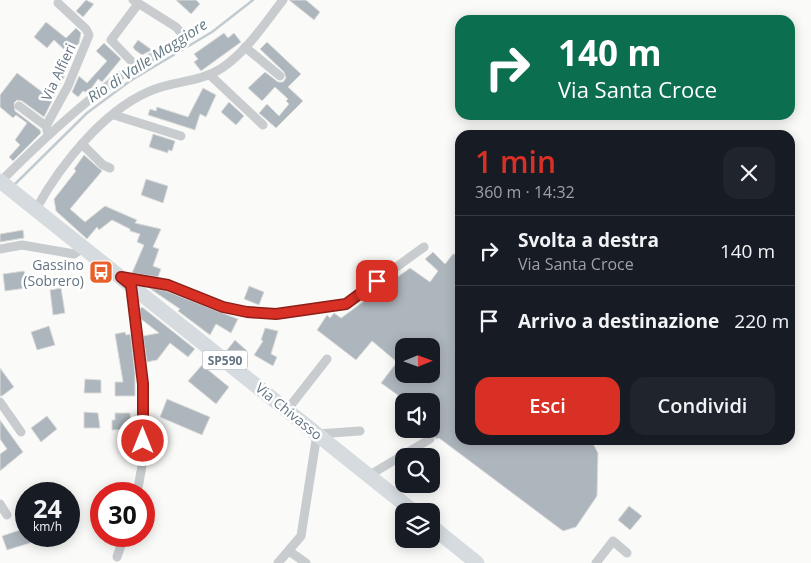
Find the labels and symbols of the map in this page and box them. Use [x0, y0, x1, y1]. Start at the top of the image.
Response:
water label: Rio di Valle Maggiore [83, 13, 211, 106]
street label: Via Alfieri [36, 40, 80, 104]
place label: Gassino (Sobrero) [23, 255, 84, 290]
bus stop icon: Gassino (Sobrero) [88, 259, 114, 285]
pin [356, 260, 398, 302]
north arrow [395, 338, 440, 382]
road number: SP590 [202, 350, 248, 370]
street label: Via Chivasso [252, 378, 326, 444]
position arrow [116, 414, 168, 466]
speed limit sign: 30 [90, 482, 155, 547]

